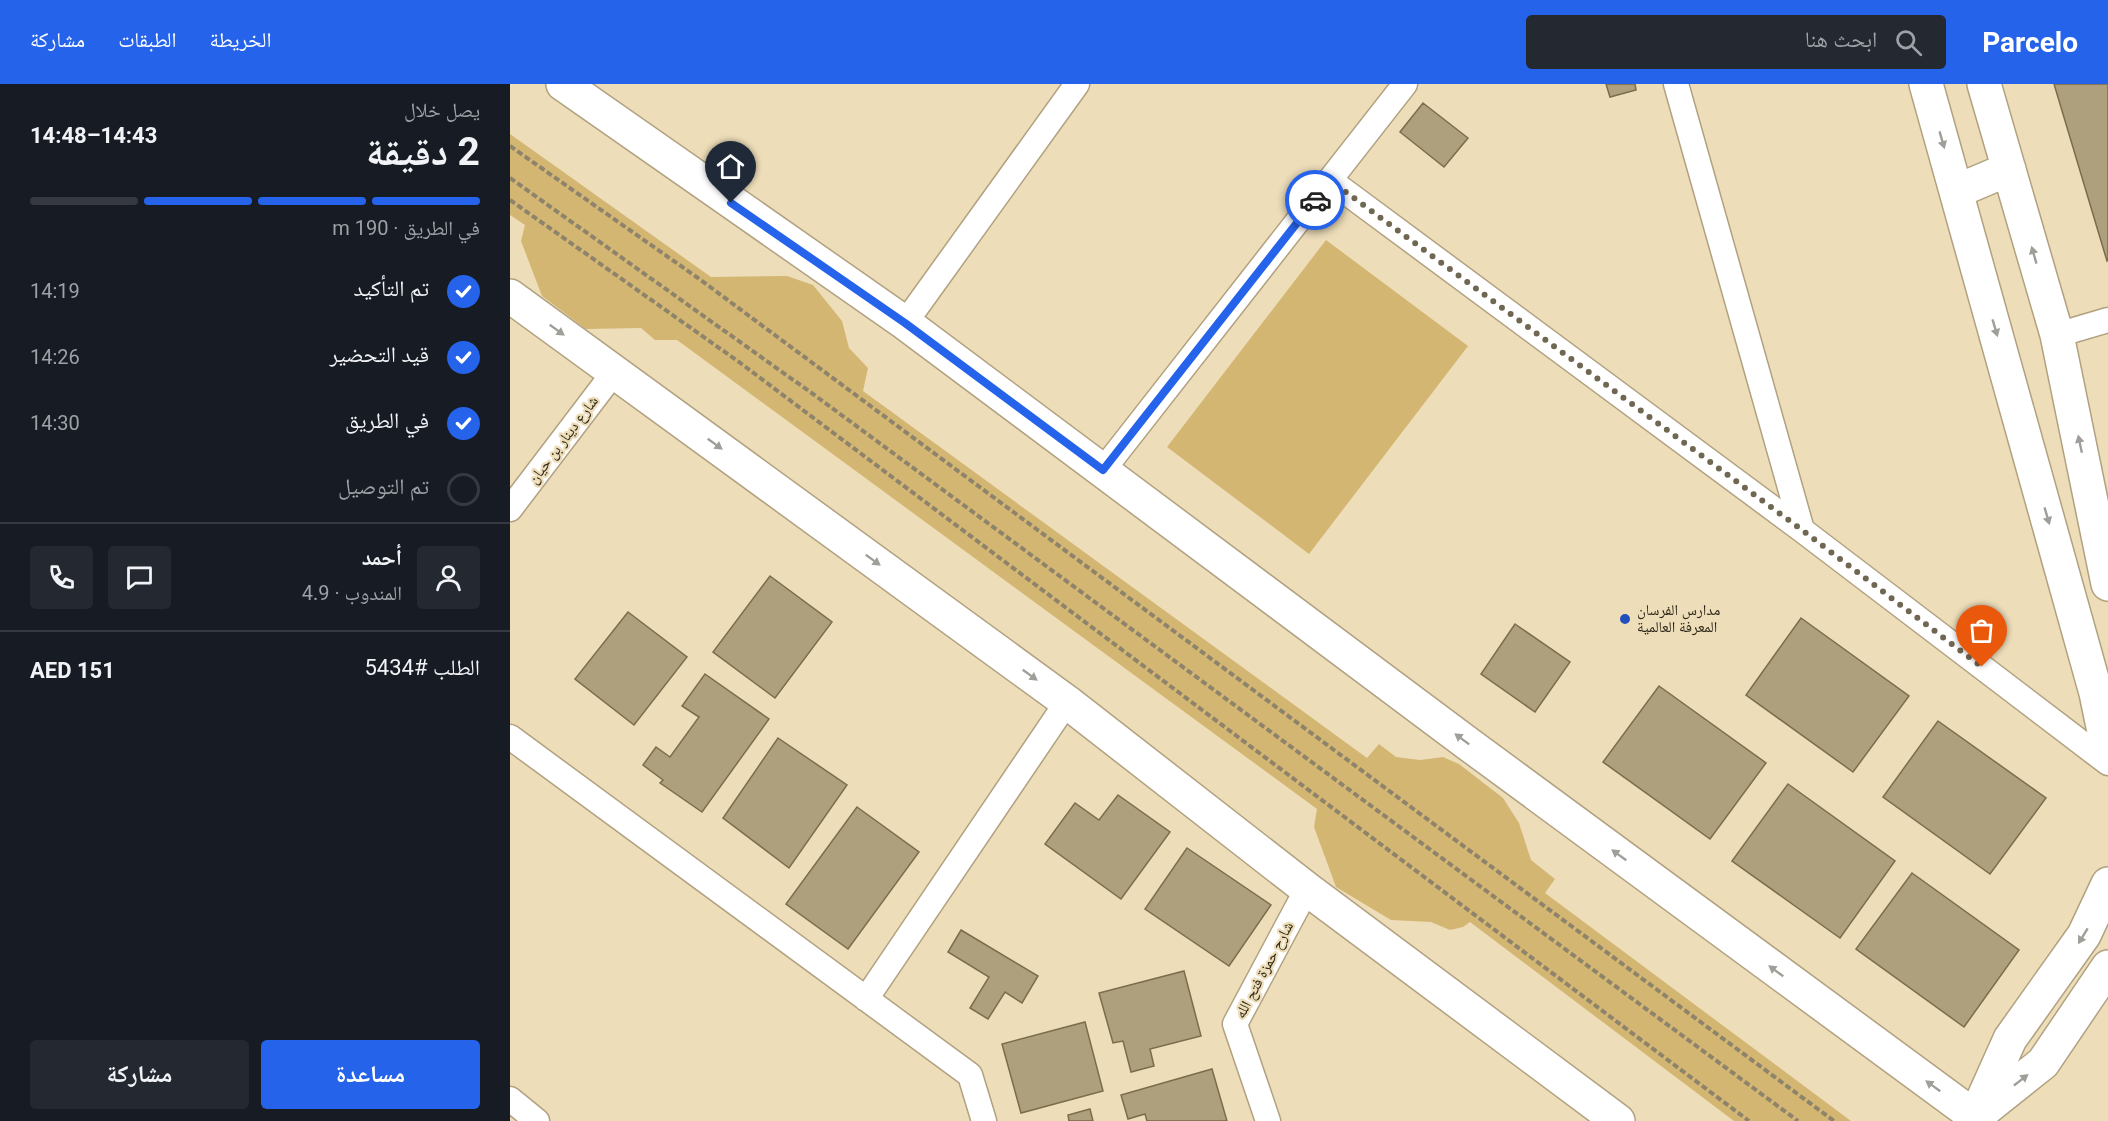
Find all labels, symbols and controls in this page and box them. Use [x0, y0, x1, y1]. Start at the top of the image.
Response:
search box [1526, 15, 1946, 69]
icon: search [1892, 26, 1925, 59]
text: Parcelo [1982, 26, 2078, 59]
text: ابحث هنا [1805, 27, 1877, 52]
text: مشاركة [30, 28, 85, 52]
text: الطبقات [118, 28, 177, 52]
text: الخريطة [210, 28, 271, 52]
text: يصل خلال [404, 98, 480, 122]
text: 14:43–14:48 [30, 123, 157, 148]
text: 2 دقيقة [366, 129, 480, 175]
one-way arrow [1938, 131, 1947, 149]
pin [705, 141, 756, 203]
icon: home [714, 150, 747, 183]
courier [1285, 170, 1345, 230]
icon: car [1299, 184, 1332, 217]
text: في الطريق · 190 m [332, 216, 480, 240]
one-way arrow [2029, 246, 2038, 264]
icon: check [447, 275, 480, 308]
text: تم التأكيد [354, 276, 429, 301]
text: 14:19 [30, 279, 80, 303]
one-way arrow [1991, 319, 2000, 337]
one-way arrow [549, 324, 565, 336]
icon: check [447, 341, 480, 374]
text: قيد التحضير [330, 342, 429, 367]
text: 14:26 [30, 345, 80, 369]
street label: شارع دينار بن حيان [524, 392, 603, 488]
icon: check [447, 407, 480, 440]
text: في الطريق [345, 408, 429, 433]
text: 14:30 [30, 411, 80, 435]
one-way arrow [2074, 435, 2084, 454]
one-way arrow [708, 438, 723, 450]
text: تم التوصيل [338, 474, 429, 499]
one-way arrow [2043, 507, 2052, 525]
text: أحمد [362, 545, 402, 570]
button: phone [30, 546, 93, 609]
button: chat [108, 546, 171, 609]
button: person [417, 546, 480, 609]
one-way arrow [864, 554, 880, 566]
text: المندوب · 4.9 [302, 581, 402, 605]
place label: مدارس الفرسان المعرفة العالمية [1637, 601, 1720, 636]
pin [1956, 605, 2007, 667]
marker: مدارس الفرسان المعرفة العالمية [1618, 612, 1632, 626]
icon: bag [1965, 614, 1998, 647]
text: الطلب #5434 [364, 655, 480, 680]
text: AED 151 [30, 658, 115, 683]
one-way arrow [1021, 669, 1037, 681]
one-way arrow [1455, 734, 1470, 746]
one-way arrow [1612, 849, 1628, 861]
street label: شارح حمزة فتح الله [1231, 918, 1298, 1022]
one-way arrow [2077, 928, 2088, 944]
one-way arrow [1769, 965, 1784, 977]
button: مشاركة [30, 1040, 249, 1109]
button: مساعدة [261, 1040, 480, 1109]
one-way arrow [2013, 1075, 2028, 1087]
one-way arrow [1926, 1081, 1941, 1093]

